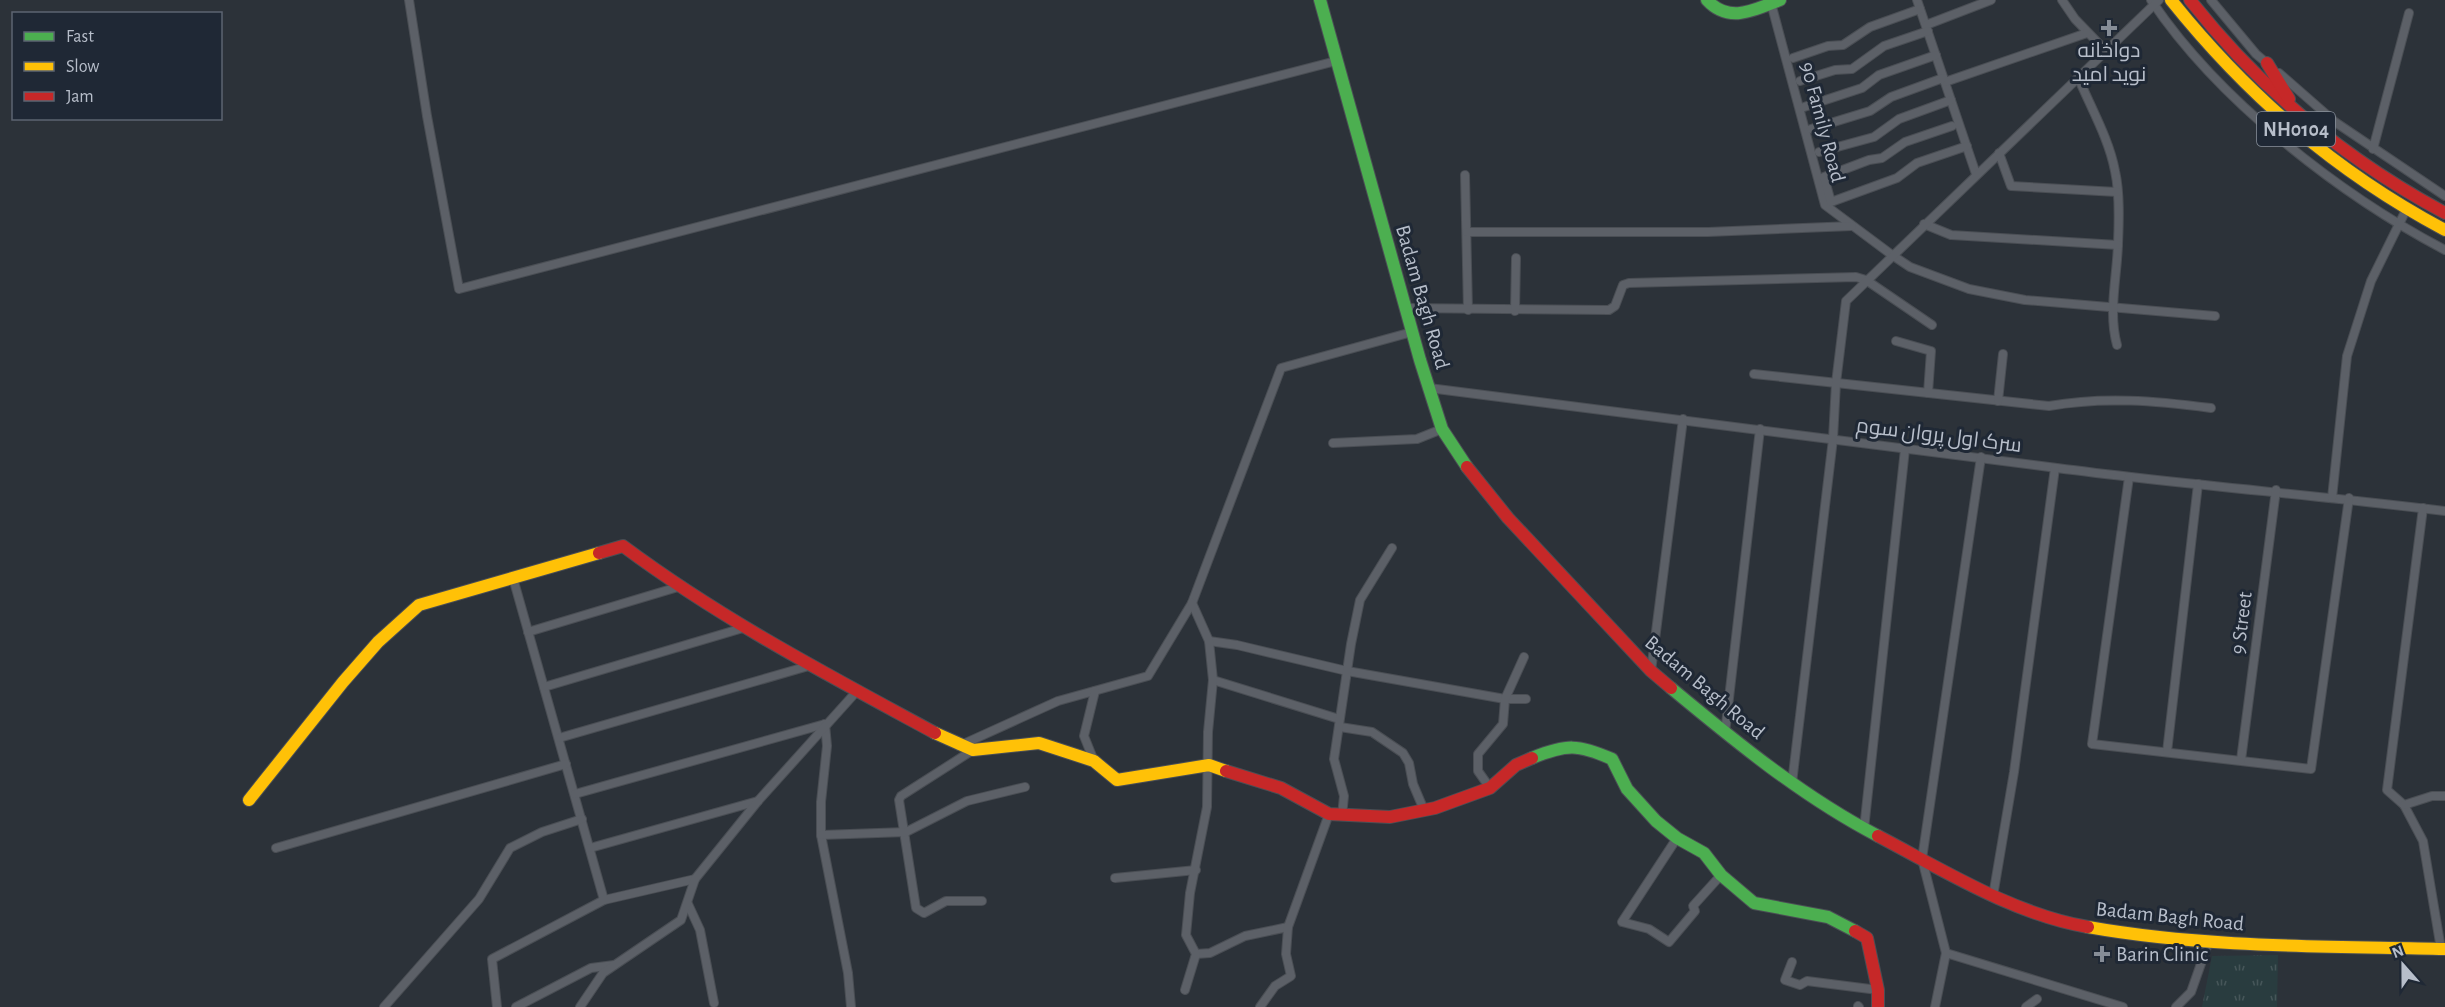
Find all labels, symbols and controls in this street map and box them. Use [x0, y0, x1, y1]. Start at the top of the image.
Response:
legend [12, 12, 222, 120]
marker: دواخانه نوید امید [2102, 21, 2116, 35]
text: Fast [66, 28, 94, 46]
place label: دواخانه نوید امید [2072, 40, 2146, 86]
text: Slow [66, 58, 99, 76]
street label: 90 Family Road [1796, 60, 1849, 185]
text: Jam [66, 88, 94, 106]
road number: NH0104 [2257, 112, 2335, 146]
street label: Badam Bagh Road [1392, 223, 1453, 372]
street label: سرک اول پروان سوم [1854, 415, 2023, 459]
street label: 9 Street [2227, 590, 2256, 655]
street label: Badam Bagh Road [1641, 631, 1769, 743]
street label: Badam Bagh Road [2095, 898, 2245, 935]
north arrow [2373, 935, 2433, 995]
text: N [2390, 942, 2406, 961]
place label: Barin Clinic [2116, 944, 2208, 965]
marker: Barin Clinic [2093, 945, 2111, 963]

